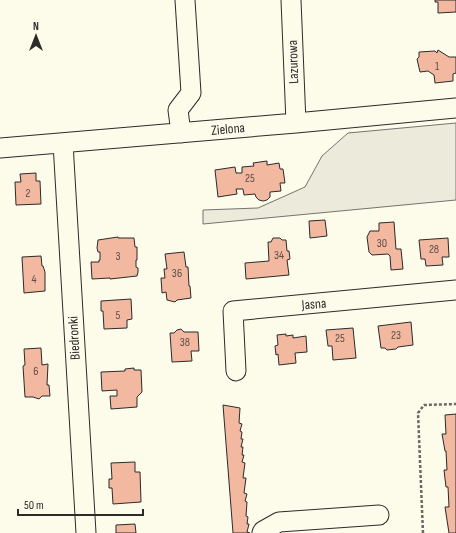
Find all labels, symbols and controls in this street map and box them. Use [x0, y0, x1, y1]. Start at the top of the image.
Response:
north arrow [16, 16, 56, 56]
text: N [33, 20, 39, 33]
street label: Lazurowa [284, 40, 302, 84]
house number: 1 [435, 59, 440, 74]
street label: Zielona [210, 119, 246, 139]
house number: 25 [245, 171, 255, 186]
house number: 2 [26, 186, 31, 201]
house number: 30 [377, 236, 387, 251]
house number: 28 [429, 242, 439, 257]
house number: 34 [274, 248, 284, 263]
house number: 3 [115, 249, 121, 264]
house number: 36 [172, 266, 182, 281]
house number: 4 [31, 272, 37, 287]
street label: Jasna [300, 294, 327, 314]
house number: 5 [116, 308, 121, 323]
street label: Biedronki [64, 316, 84, 360]
house number: 23 [391, 328, 401, 343]
house number: 25 [335, 331, 345, 346]
house number: 38 [180, 335, 190, 350]
house number: 6 [33, 364, 39, 379]
scale bar [18, 491, 143, 517]
text: 50 m [24, 498, 44, 513]

